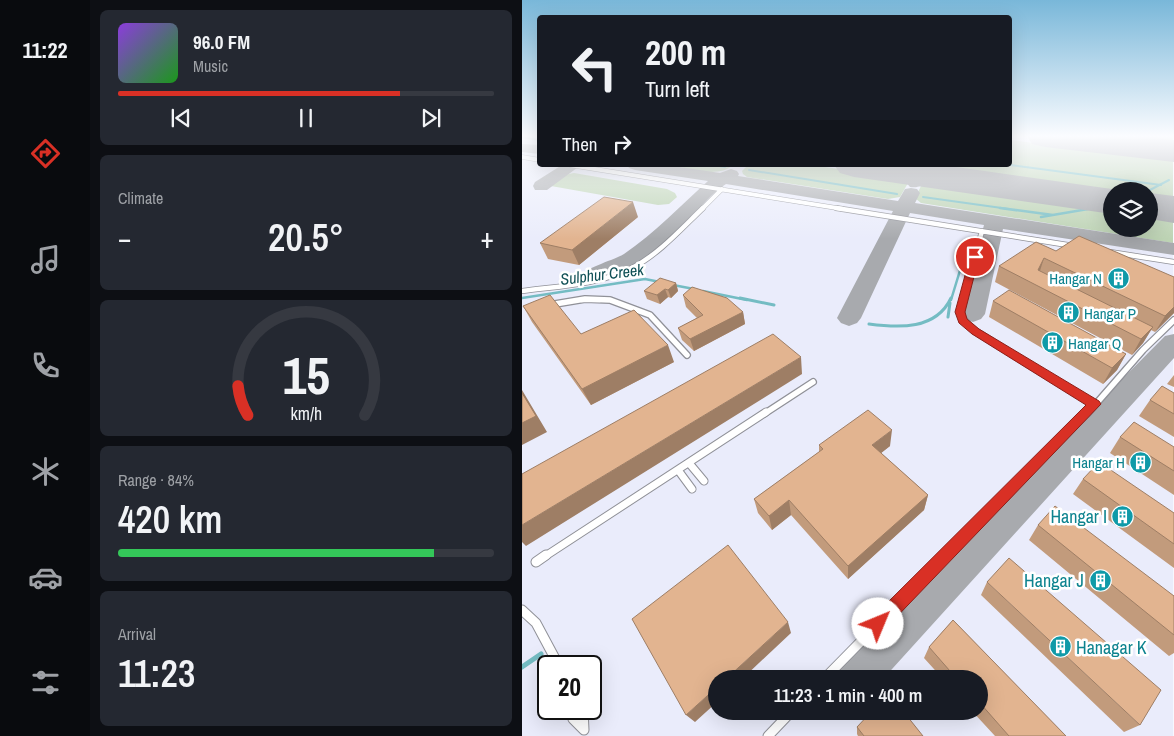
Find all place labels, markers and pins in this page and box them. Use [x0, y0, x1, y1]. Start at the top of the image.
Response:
pin [954, 236, 996, 278]
building icon: Hangar N [1106, 266, 1130, 290]
place label: Hangar N [1049, 268, 1102, 289]
building icon: Hangar P [1056, 301, 1080, 325]
place label: Hangar P [1084, 303, 1136, 324]
building icon: Hangar Q [1040, 331, 1064, 355]
place label: Hangar Q [1068, 333, 1121, 354]
building icon: Hangar H [1129, 450, 1153, 474]
place label: Hangar H [1072, 452, 1125, 473]
place label: Hangar I [1050, 504, 1107, 529]
building icon: Hangar I [1111, 504, 1135, 528]
place label: Hangar J [1024, 568, 1084, 593]
building icon: Hangar J [1088, 568, 1112, 592]
building icon: Hanagar K [1048, 635, 1072, 659]
place label: Hanagar K [1076, 635, 1147, 660]

